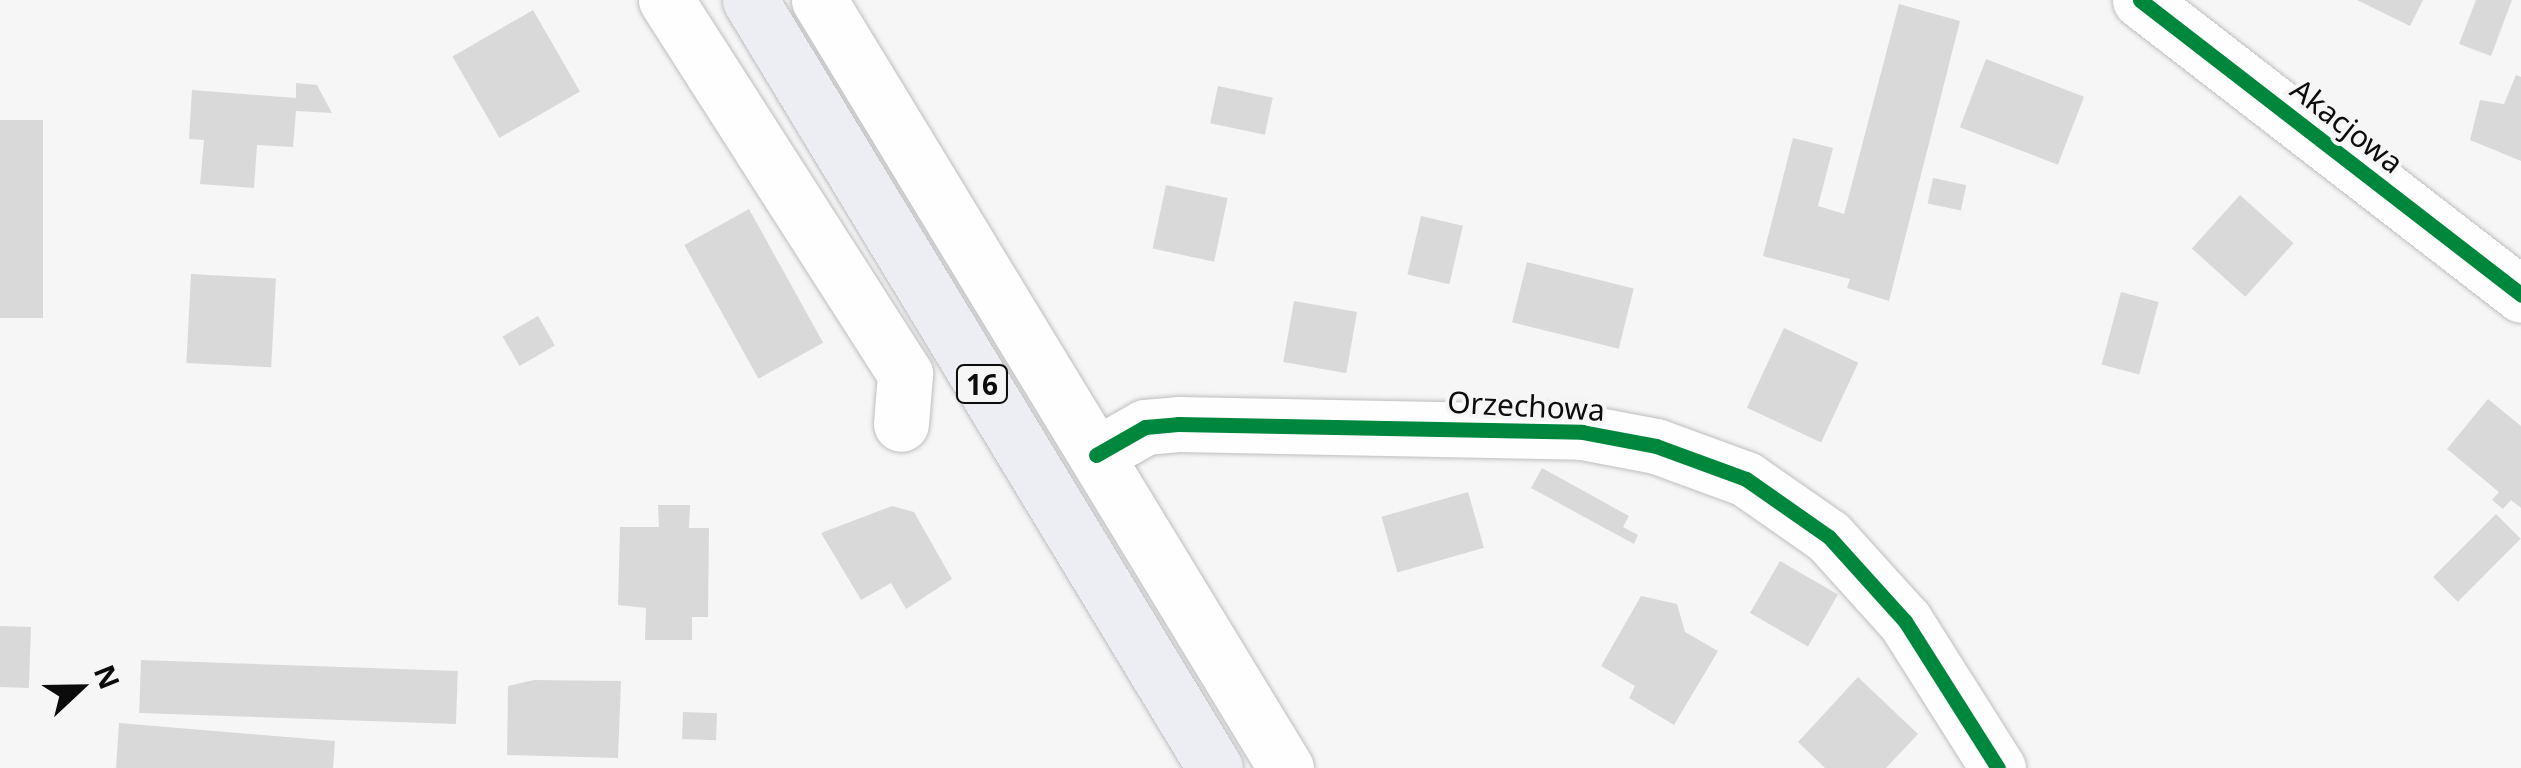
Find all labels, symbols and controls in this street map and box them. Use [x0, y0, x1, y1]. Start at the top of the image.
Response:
street label: Akacjowa [2284, 71, 2410, 181]
road number: 16 [954, 361, 1010, 407]
street label: Orzechowa [1446, 384, 1606, 428]
north arrow [30, 638, 130, 738]
text: N [86, 659, 130, 694]

